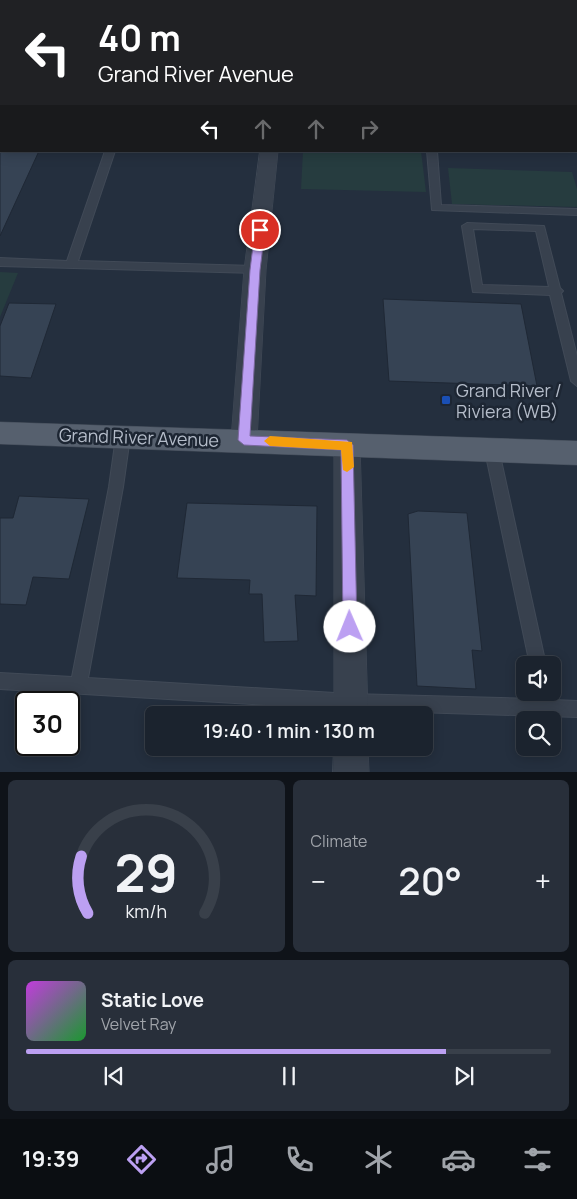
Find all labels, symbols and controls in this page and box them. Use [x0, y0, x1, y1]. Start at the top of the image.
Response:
text: 40 m [98, 14, 181, 62]
icon: left [15, 20, 80, 85]
text: Grand River Avenue [98, 59, 294, 89]
icon: left [196, 115, 224, 143]
icon: ahead [249, 115, 277, 143]
icon: ahead [302, 115, 330, 143]
icon: right [355, 115, 383, 143]
pin [239, 209, 281, 251]
icon: arrive [246, 216, 274, 244]
place label: Grand River / Riviera (WB) [456, 378, 562, 423]
marker: Grand River / Riviera (WB) [440, 394, 452, 406]
street label: Grand River Avenue [58, 422, 220, 452]
position arrow [323, 600, 375, 652]
map controls [516, 656, 561, 756]
button: sound [516, 656, 561, 701]
speed limit sign: 30 [15, 691, 80, 756]
button: search [516, 711, 561, 756]
text: 19:40 · 1 min · 130 m [203, 718, 375, 744]
text: Climate [311, 830, 367, 852]
text: 29 [115, 837, 178, 908]
text: 20° [398, 854, 462, 906]
text: − [311, 862, 326, 900]
text: + [535, 862, 551, 900]
text: km/h [125, 899, 167, 923]
text: Static Love [101, 987, 204, 1013]
text: Velvet Ray [101, 1013, 177, 1035]
icon: previous [100, 1062, 128, 1090]
icon: pause [275, 1062, 303, 1090]
icon: next [450, 1062, 478, 1090]
icon: directions [124, 1142, 159, 1177]
icon: music [203, 1142, 238, 1177]
icon: phone [282, 1142, 317, 1177]
icon: climate [361, 1142, 396, 1177]
icon: car [441, 1142, 476, 1177]
icon: filters [520, 1142, 555, 1177]
text: 19:39 [22, 1144, 79, 1174]

